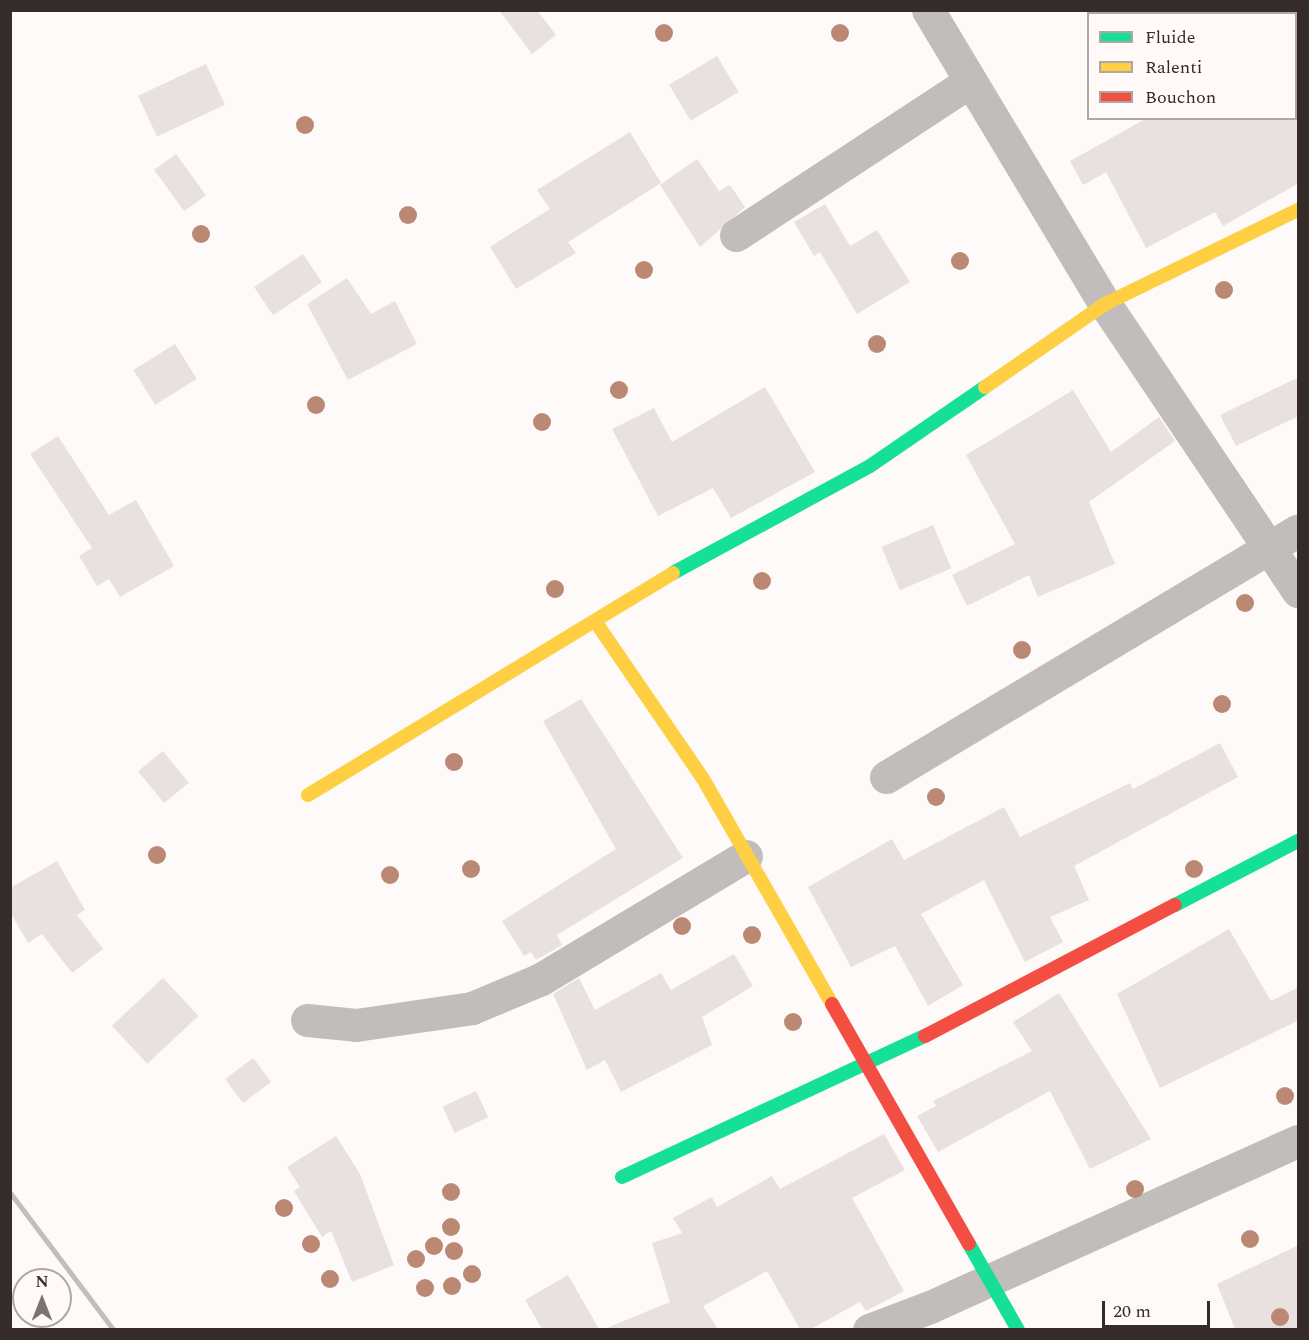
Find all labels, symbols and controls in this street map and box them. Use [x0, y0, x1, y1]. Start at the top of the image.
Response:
legend [1087, 12, 1297, 120]
text: Fluide [1145, 24, 1196, 51]
text: Ralenti [1145, 54, 1202, 81]
text: Bouchon [1145, 84, 1216, 111]
north arrow [12, 1268, 72, 1328]
text: N [35, 1270, 49, 1294]
scale bar [1105, 1289, 1213, 1327]
text: 20 m [1113, 1298, 1151, 1325]

